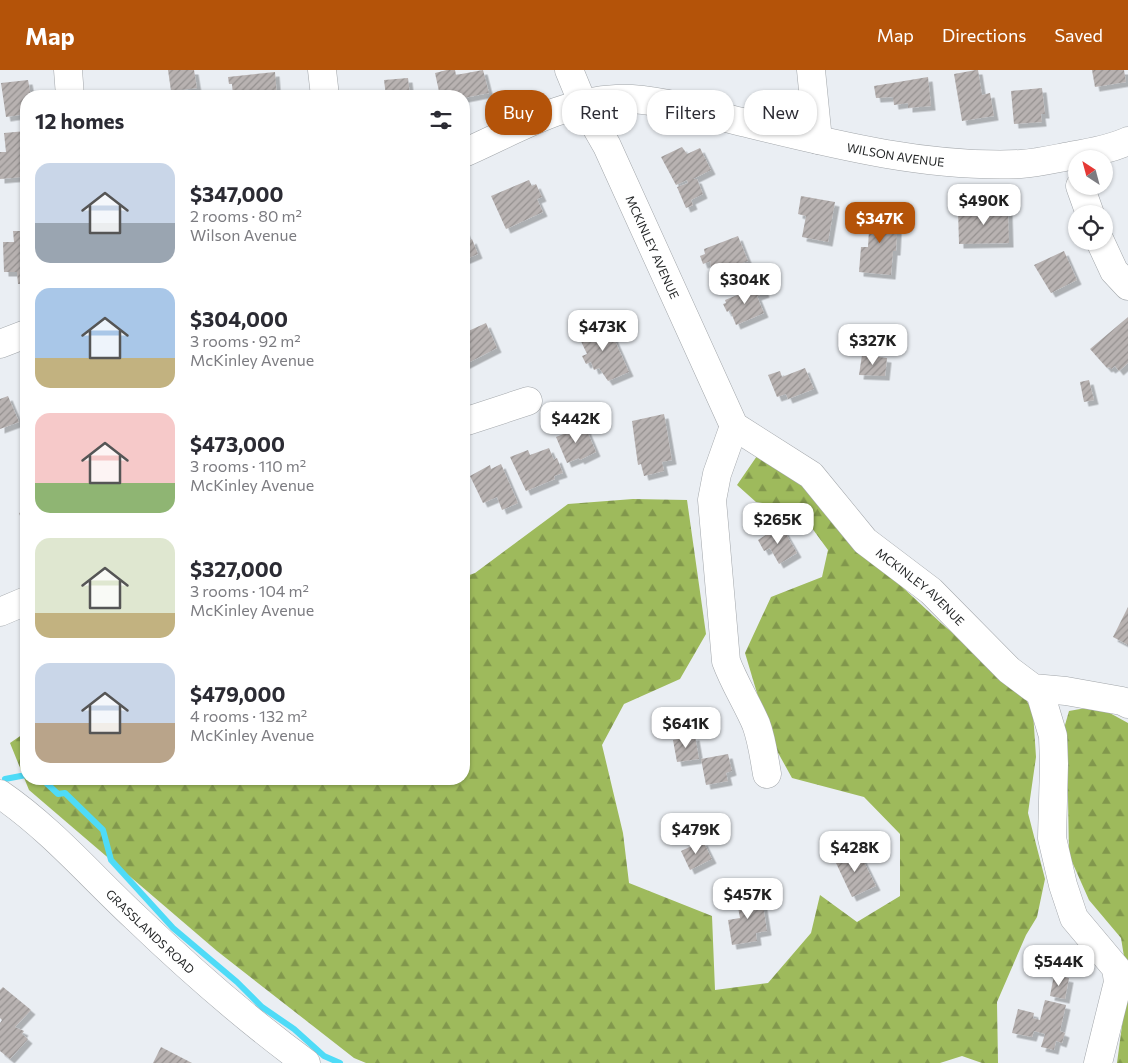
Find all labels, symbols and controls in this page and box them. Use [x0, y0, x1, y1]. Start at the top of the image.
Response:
text: Map [25, 21, 75, 50]
text: Map [877, 24, 914, 46]
text: Directions [942, 24, 1026, 46]
text: Saved [1054, 24, 1103, 46]
chip: Buy [485, 90, 552, 135]
chip: Rent [562, 90, 637, 135]
chip: Filters [647, 90, 734, 135]
chip: New [744, 90, 817, 135]
icon: filters [427, 106, 455, 134]
text: 12 homes [35, 108, 124, 133]
street label: WILSON AVENUE [846, 140, 945, 169]
north arrow [1068, 150, 1112, 195]
map controls [1068, 150, 1113, 250]
text: $347,000 [190, 181, 283, 206]
icon: home [75, 183, 135, 243]
pin: $490K [949, 184, 1019, 226]
text: $490K [959, 190, 1009, 209]
street label: MCKINLEY AVENUE [623, 193, 682, 301]
pin: $347K [845, 202, 915, 244]
button: locate [1068, 205, 1113, 250]
text: 2 rooms · 80 m² [190, 206, 302, 225]
text: $347K [856, 208, 904, 227]
text: Wilson Avenue [190, 225, 297, 244]
pin: $304K [710, 262, 780, 305]
text: $304K [720, 269, 770, 288]
text: $304,000 [190, 306, 288, 331]
icon: home [75, 308, 135, 368]
pin: $473K [568, 310, 638, 352]
text: $473K [579, 316, 627, 335]
pin: $327K [838, 324, 908, 366]
text: $327K [849, 330, 897, 349]
text: 3 rooms · 92 m² [190, 331, 301, 350]
text: McKinley Avenue [190, 350, 314, 369]
pin: $442K [541, 402, 611, 444]
text: $442K [552, 408, 600, 427]
text: $473,000 [190, 431, 285, 456]
icon: home [75, 433, 135, 493]
text: 3 rooms · 110 m² [190, 456, 306, 475]
text: McKinley Avenue [190, 475, 314, 494]
pin: $265K [743, 502, 813, 545]
text: $265K [754, 509, 802, 528]
street label: MCKINLEY AVENUE [873, 545, 968, 628]
text: $327,000 [190, 556, 283, 581]
icon: home [75, 558, 135, 618]
text: 3 rooms · 104 m² [190, 581, 309, 600]
text: McKinley Avenue [190, 600, 314, 619]
text: $479,000 [190, 681, 285, 706]
icon: home [75, 683, 135, 743]
text: 4 rooms · 132 m² [190, 706, 307, 725]
pin: $641K [651, 706, 721, 749]
text: $641K [663, 713, 709, 732]
text: McKinley Avenue [190, 725, 314, 744]
pin: $479K [661, 812, 731, 855]
text: $479K [672, 819, 720, 838]
pin: $428K [820, 830, 890, 873]
text: $428K [831, 837, 879, 856]
pin: $457K [713, 878, 783, 920]
text: $457K [724, 884, 772, 903]
street label: GRASSLANDS ROAD [104, 886, 198, 976]
pin: $544K [1024, 944, 1094, 987]
text: $544K [1034, 951, 1084, 970]

